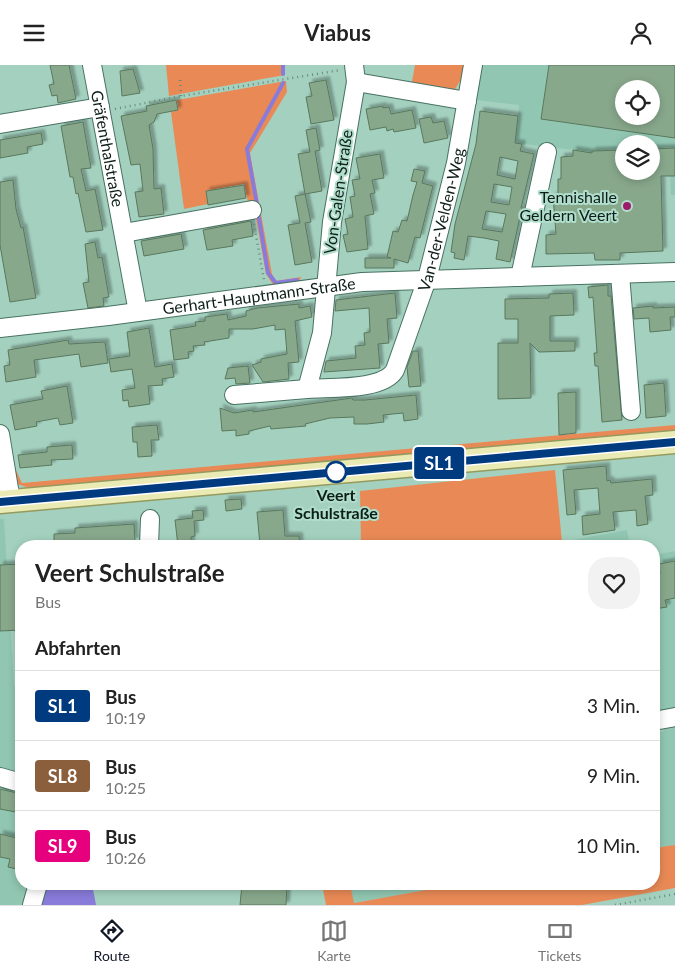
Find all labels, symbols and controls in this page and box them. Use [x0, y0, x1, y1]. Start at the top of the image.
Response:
icon: menu [20, 19, 48, 47]
text: Viabus [304, 19, 371, 46]
icon: person [627, 19, 655, 47]
map controls [615, 80, 660, 180]
button: locate [615, 80, 660, 125]
street label: Gräfenthalstraße [88, 89, 128, 208]
street label: Von-Galen-Straße [319, 128, 356, 255]
button: layers [615, 135, 660, 180]
street label: Van-der-Velden-Weg [413, 146, 467, 294]
place label: Tennishalle Geldern Veert [519, 187, 617, 224]
marker: Tennishalle Geldern Veert [621, 200, 633, 212]
street label: Gerhart-Hauptmann-Straße [161, 273, 356, 318]
line badge: SL1 [410, 447, 468, 479]
text: SL1 [424, 452, 454, 474]
marker: Veert Schulstraße [325, 461, 347, 483]
place label: Veert Schulstraße [294, 485, 378, 522]
button: heart [588, 557, 640, 609]
text: Veert Schulstraße [35, 558, 225, 587]
text: Bus [35, 592, 61, 611]
text: Abfahrten [35, 636, 121, 659]
text: Bus [105, 685, 136, 708]
text: 3 Min. [587, 694, 640, 717]
text: SL1 [48, 695, 77, 717]
text: 10:19 [105, 708, 146, 727]
text: Bus [105, 755, 136, 778]
text: 9 Min. [587, 764, 640, 787]
text: SL8 [48, 765, 77, 787]
text: 10:25 [105, 778, 146, 797]
text: Bus [105, 825, 136, 848]
text: 10 Min. [576, 834, 640, 857]
text: SL9 [48, 835, 77, 857]
text: 10:26 [105, 848, 146, 867]
tab: Route [94, 917, 130, 964]
tab: Karte [317, 917, 351, 964]
tab: Tickets [538, 917, 581, 964]

